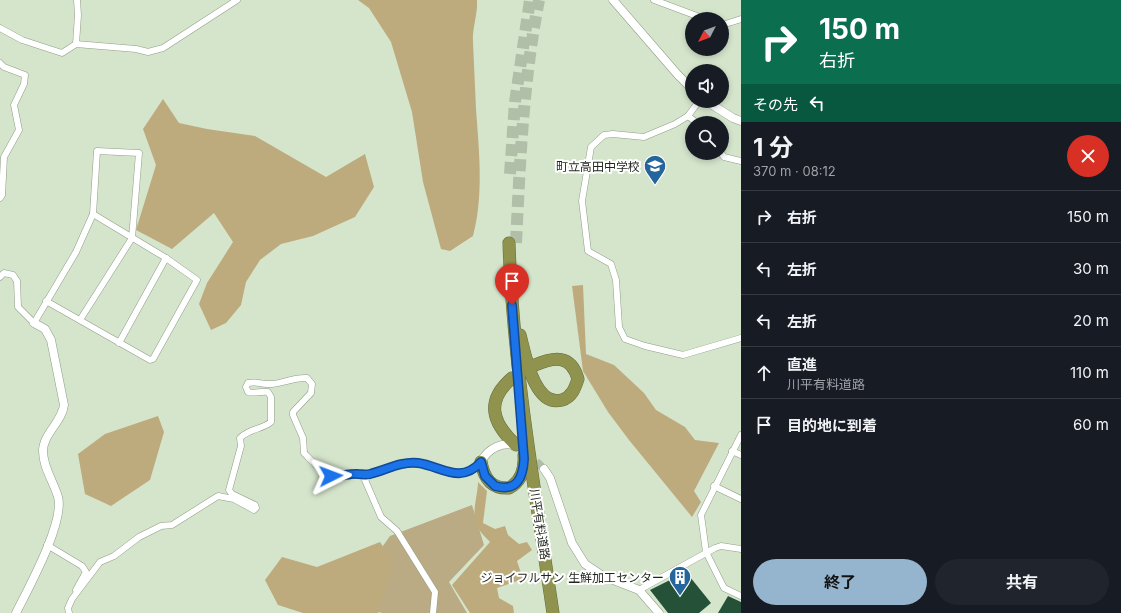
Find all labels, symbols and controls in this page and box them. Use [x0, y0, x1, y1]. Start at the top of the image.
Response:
north arrow [685, 12, 729, 56]
map controls [685, 12, 729, 160]
text: 150 m [819, 12, 900, 46]
icon: right [753, 16, 805, 68]
text: 右折 [819, 50, 855, 71]
button: sound [685, 64, 729, 108]
icon: left [806, 92, 828, 114]
text: その先 [753, 95, 798, 114]
button: search [685, 116, 729, 160]
text: 1 分 [753, 133, 793, 162]
button: close [1067, 135, 1109, 177]
school or university icon: 町立高田中学校 [642, 153, 668, 186]
place label: 町立高田中学校 [556, 159, 640, 174]
text: 370 m · 08:12 [753, 163, 836, 179]
icon: right [753, 206, 775, 228]
text: 150 m [1067, 207, 1109, 226]
text: 右折 [787, 208, 817, 227]
icon: left [753, 258, 775, 280]
text: 30 m [1073, 259, 1109, 278]
text: 左折 [787, 260, 817, 279]
pin [495, 264, 529, 305]
icon: arrive [501, 270, 523, 292]
icon: left [753, 310, 775, 332]
text: 20 m [1073, 311, 1109, 330]
text: 左折 [787, 312, 817, 331]
text: 直進 [787, 355, 817, 374]
icon: ahead [753, 362, 775, 384]
text: 110 m [1070, 363, 1109, 382]
text: 川平有料道路 [787, 376, 865, 392]
icon: arrive [753, 414, 775, 436]
text: 60 m [1073, 415, 1109, 434]
text: 目的地に到着 [787, 416, 877, 435]
position arrow [310, 455, 352, 497]
street label: 川平有料道路 [527, 487, 553, 561]
button: 終了 [753, 559, 927, 605]
button: 共有 [935, 559, 1109, 605]
building icon: ジョイフルサン 生鮮加工センター [667, 564, 693, 597]
place label: ジョイフルサン 生鮮加工センター [481, 570, 664, 585]

